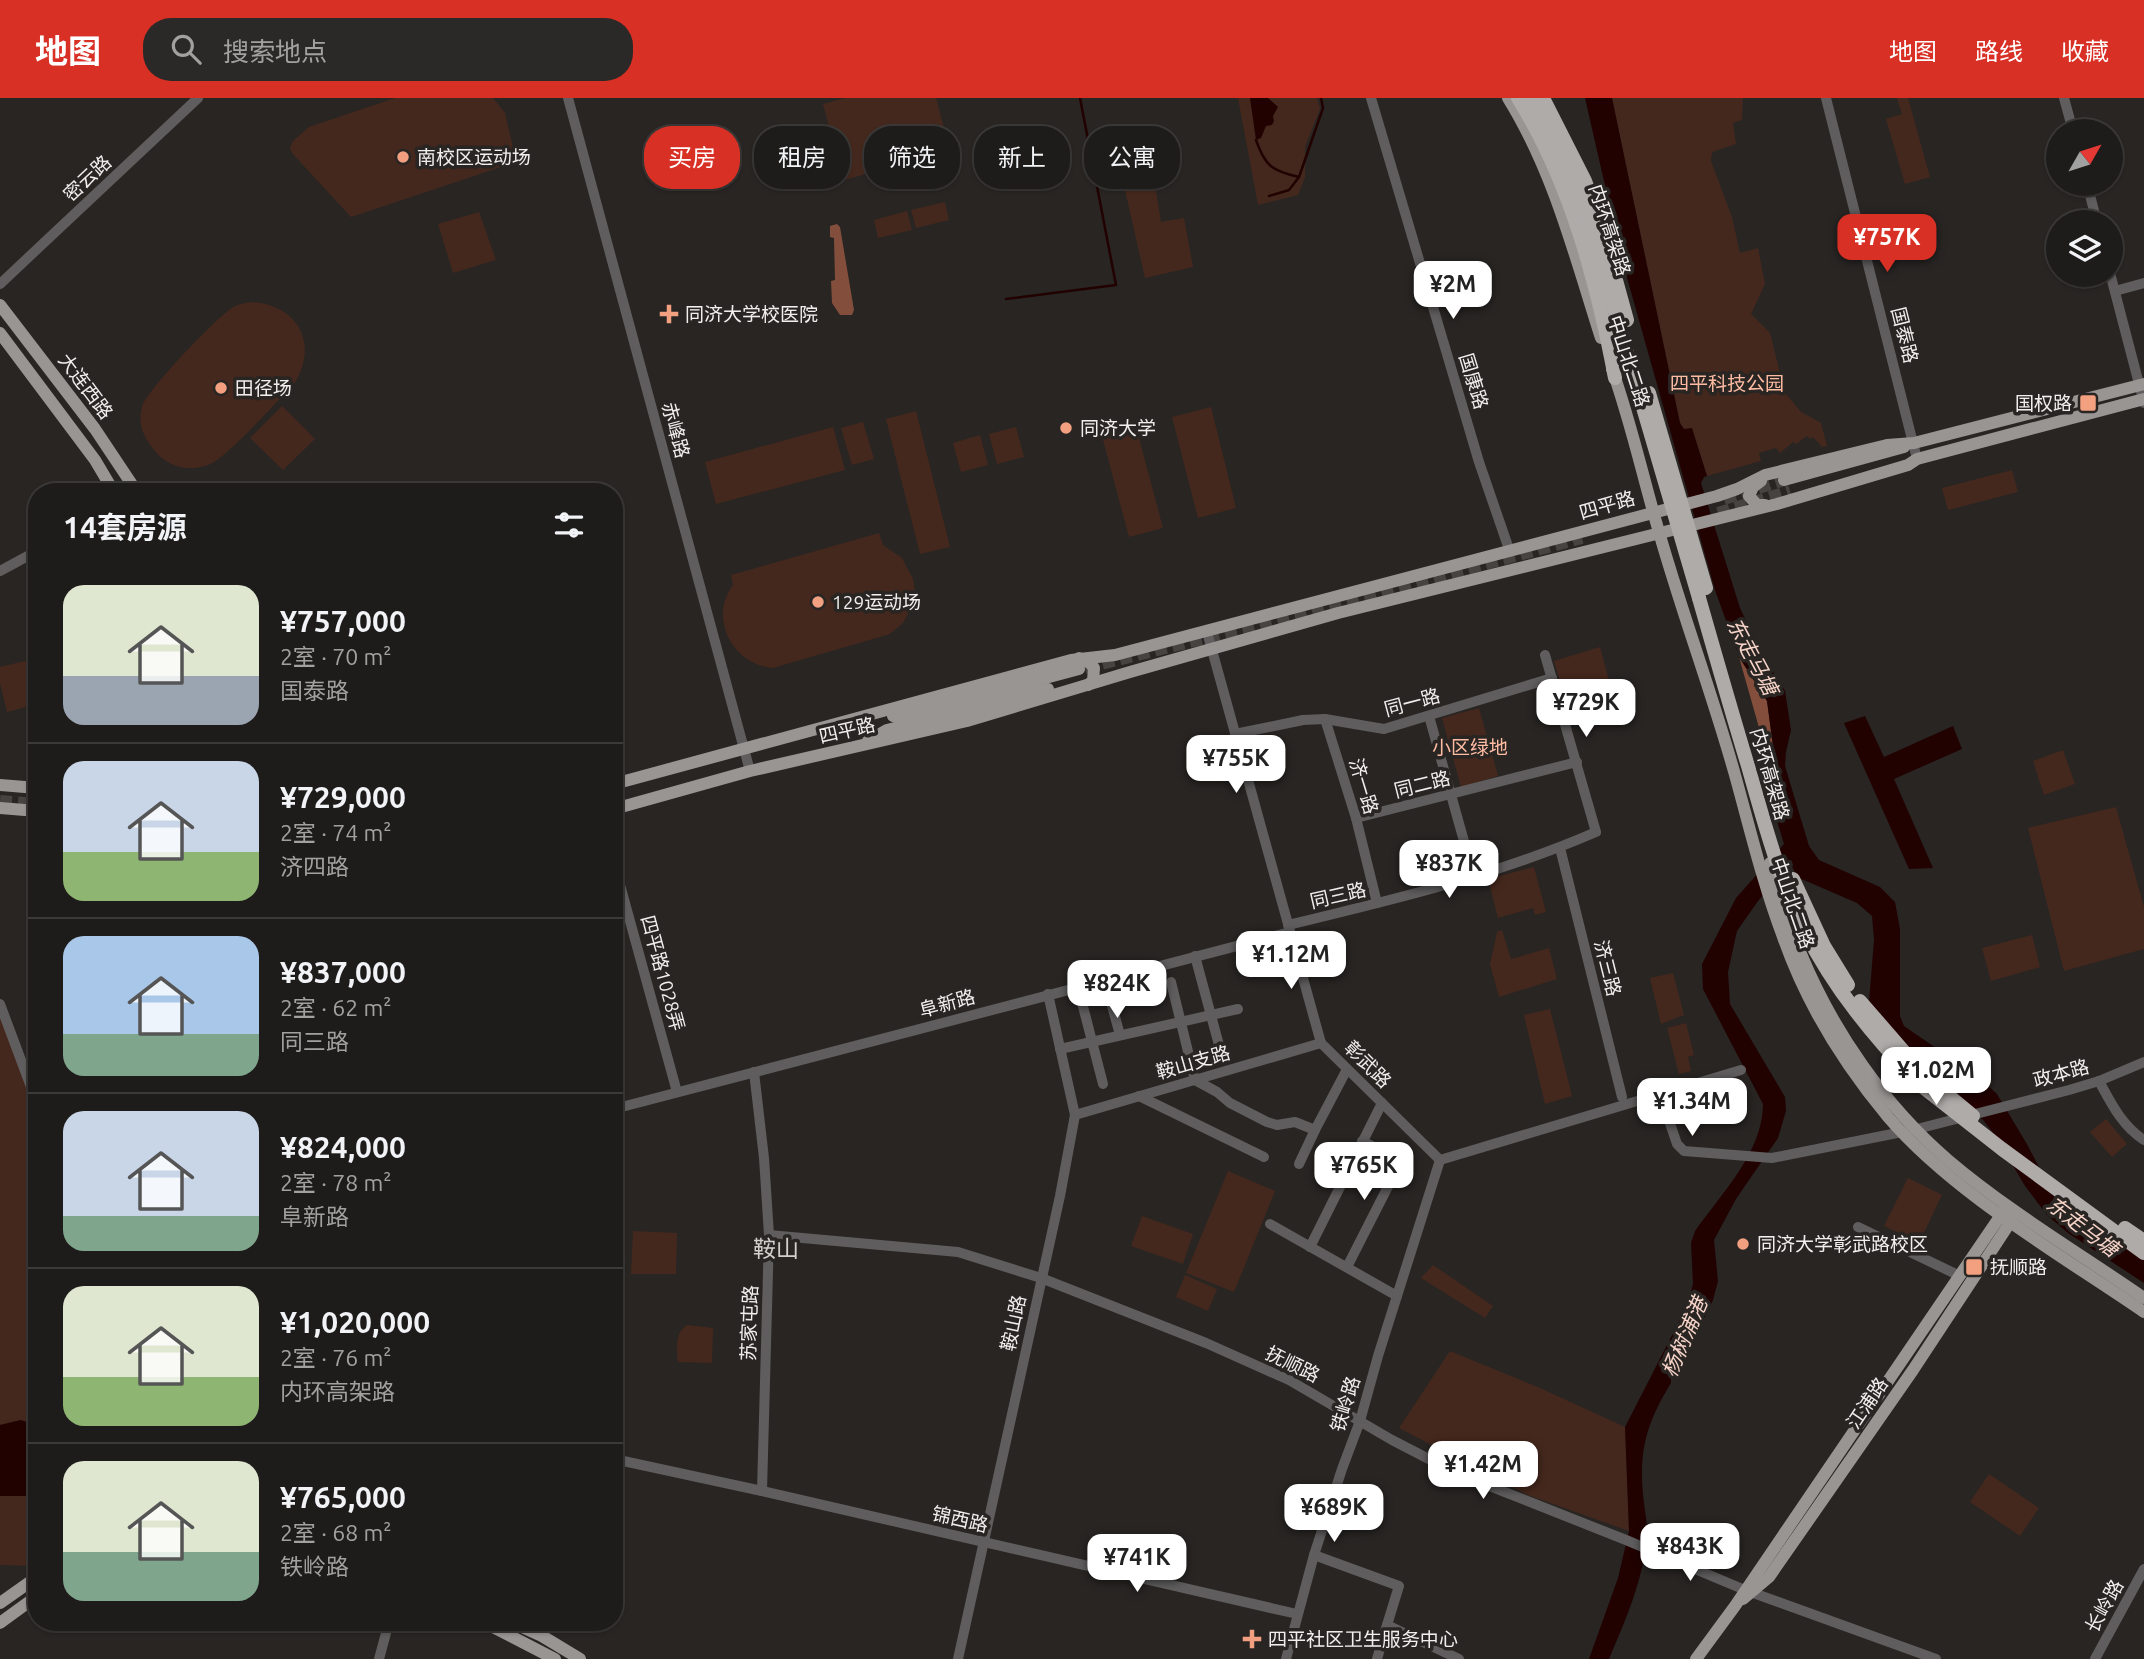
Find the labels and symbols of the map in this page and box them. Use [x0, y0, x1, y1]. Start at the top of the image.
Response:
north arrow [2046, 119, 2123, 196]
place label: 南校区运动场 [417, 146, 531, 168]
marker: 南校区运动场 [395, 149, 411, 165]
street label: 密云路 [59, 151, 115, 205]
street label: 内环高架路 [1585, 181, 1635, 279]
pin: ¥757K [1838, 214, 1936, 274]
pin: ¥2M [1419, 262, 1487, 321]
place label: 同济大学校医院 [685, 303, 818, 325]
marker: 同济大学校医院 [659, 304, 679, 324]
street label: 国泰路 [1887, 305, 1923, 365]
street label: 中山北二路 [1604, 312, 1654, 410]
street label: 大连西路 [54, 349, 118, 423]
street label: 国康路 [1455, 351, 1493, 411]
park label: 四平科技公园 [1670, 372, 1784, 394]
place label: 田径场 [235, 377, 292, 399]
marker: 田径场 [213, 380, 229, 396]
place label: 国权路 [2015, 392, 2072, 414]
marker: 国权路 [2078, 393, 2098, 413]
street label: 赤峰路 [658, 400, 694, 460]
place label: 同济大学 [1080, 417, 1156, 439]
marker: 同济大学 [1058, 420, 1074, 436]
street label: 四平路 [1577, 487, 1637, 523]
place label: 129运动场 [832, 591, 921, 613]
marker: 129运动场 [810, 594, 826, 610]
water label: 东走马塘 [1723, 613, 1785, 701]
pin: ¥729K [1537, 680, 1635, 739]
street label: 同一路 [1382, 684, 1442, 720]
street label: 四平路 [817, 713, 877, 747]
street label: 内环高架路 [1746, 725, 1794, 823]
pin: ¥755K [1187, 736, 1285, 795]
park label: 小区绿地 [1432, 736, 1508, 758]
street label: 济一路 [1345, 756, 1383, 816]
street label: 同二路 [1392, 766, 1452, 802]
pin: ¥837K [1400, 840, 1498, 900]
street label: 中山北二路 [1767, 854, 1819, 952]
street label: 同三路 [1308, 878, 1368, 912]
street label: 四平路1028弄 [637, 913, 689, 1033]
pin: ¥1.12M [1234, 932, 1348, 991]
street label: 济三路 [1590, 938, 1626, 998]
pin: ¥824K [1068, 960, 1166, 1020]
street label: 阜新路 [917, 985, 977, 1021]
street label: 彰武路 [1340, 1036, 1396, 1092]
street label: 鞍山支路 [1153, 1041, 1233, 1083]
pin: ¥1.02M [1879, 1048, 1993, 1107]
street label: 政本路 [2031, 1055, 2091, 1091]
pin: ¥1.34M [1635, 1079, 1749, 1138]
pin: ¥765K [1315, 1142, 1413, 1202]
water label: 东走马塘 [2042, 1191, 2126, 1263]
place label: 同济大学彰武路校区 [1757, 1233, 1928, 1255]
district label: 鞍山 [753, 1236, 799, 1261]
marker: 同济大学彰武路校区 [1735, 1236, 1751, 1252]
place label: 抚顺路 [1990, 1256, 2047, 1278]
marker: 抚顺路 [1964, 1257, 1984, 1277]
street label: 苏家屯路 [737, 1285, 761, 1361]
water label: 杨树浦港 [1657, 1291, 1713, 1380]
street label: 鞍山路 [996, 1293, 1030, 1353]
street label: 抚顺路 [1263, 1342, 1323, 1386]
street label: 江浦路 [1842, 1373, 1892, 1433]
street label: 铁岭路 [1326, 1374, 1364, 1434]
pin: ¥1.42M [1426, 1442, 1540, 1501]
pin: ¥689K [1285, 1484, 1383, 1544]
street label: 锦西路 [930, 1502, 990, 1536]
pin: ¥843K [1641, 1524, 1739, 1583]
pin: ¥741K [1088, 1534, 1186, 1594]
street label: 长岭路 [2081, 1576, 2127, 1636]
place label: 四平社区卫生服务中心 [1268, 1628, 1458, 1650]
marker: 四平社区卫生服务中心 [1242, 1629, 1262, 1649]

